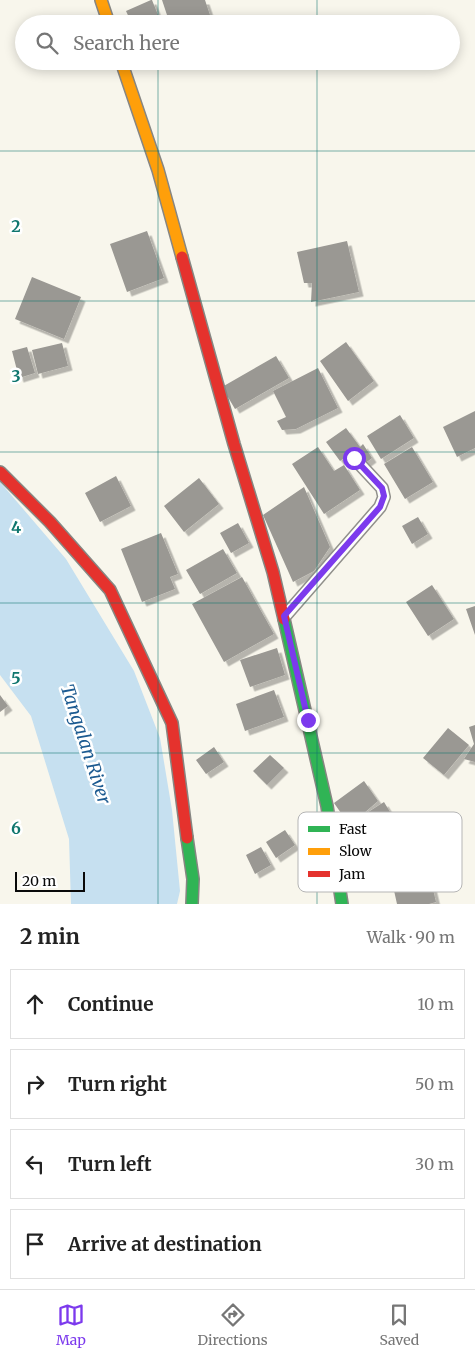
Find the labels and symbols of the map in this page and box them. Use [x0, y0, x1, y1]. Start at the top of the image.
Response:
text: 2 [11, 216, 21, 236]
text: 3 [11, 366, 21, 386]
route start [343, 447, 366, 470]
text: 4 [11, 517, 21, 537]
text: 5 [11, 668, 21, 688]
water label: Tangalan River [56, 681, 116, 808]
route end [297, 709, 320, 732]
legend [298, 812, 462, 892]
text: 6 [11, 818, 21, 838]
text: Fast [339, 820, 367, 838]
text: Slow [339, 842, 372, 860]
text: Jam [338, 865, 365, 883]
scale bar [15, 869, 85, 892]

